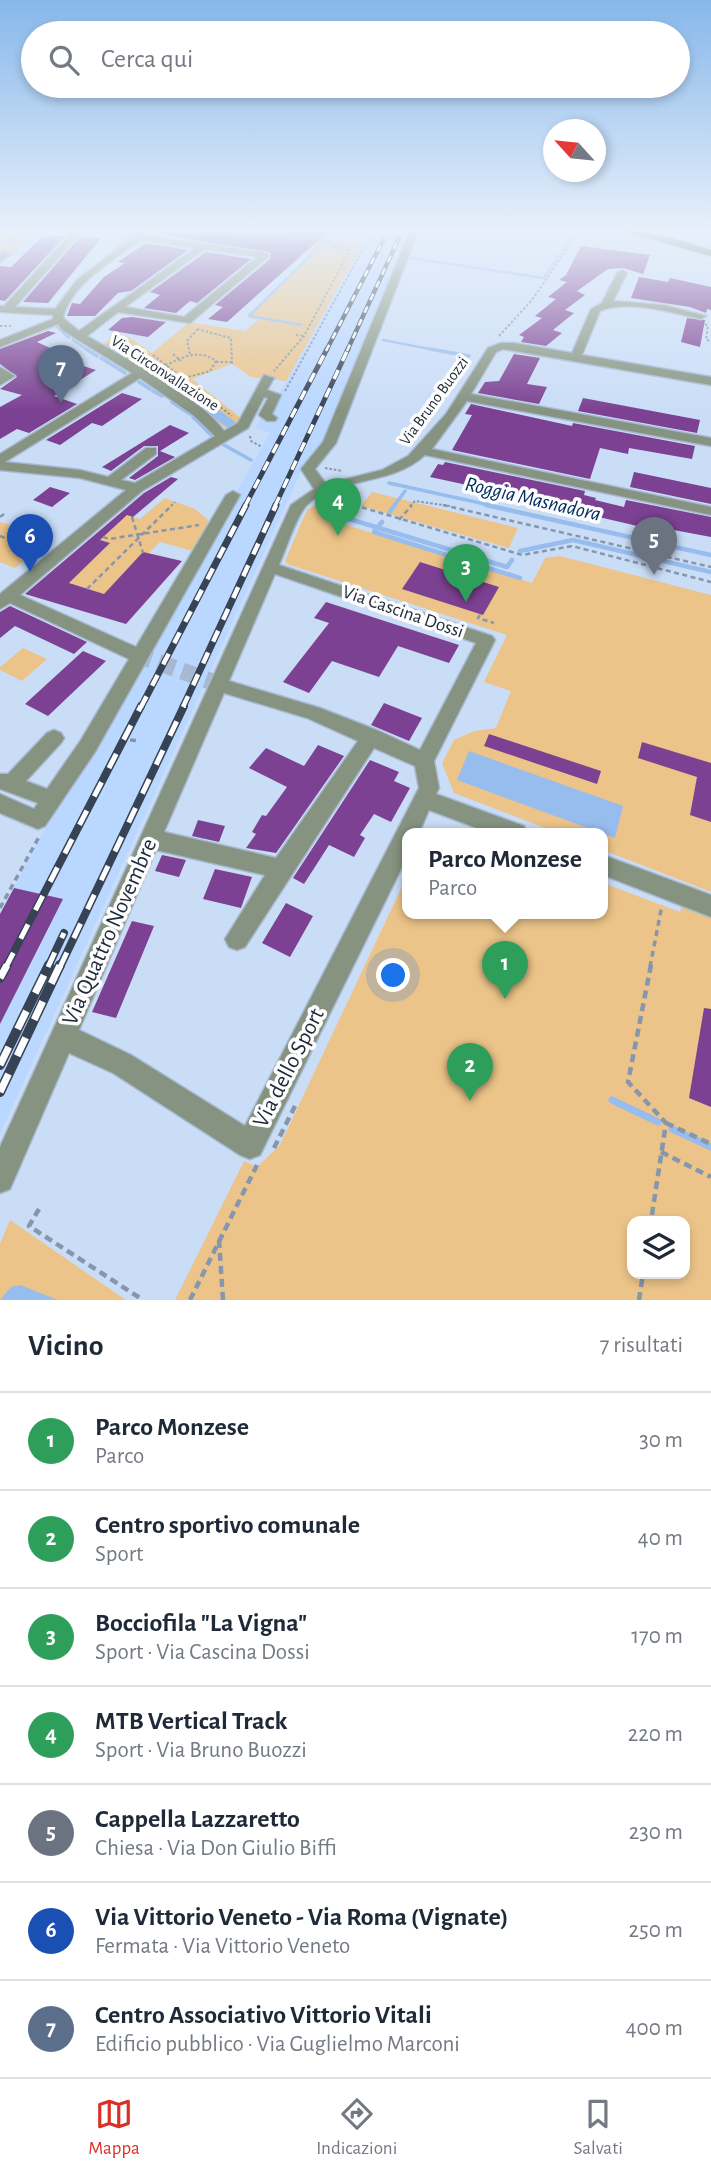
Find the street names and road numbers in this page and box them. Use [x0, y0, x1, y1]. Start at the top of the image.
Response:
street label: Via Circonvallazione [108, 332, 222, 414]
street label: Via Bruno Buozzi [397, 354, 471, 448]
street label: Via Cascina Dossi [340, 582, 466, 642]
street label: Via Quattro Novembre [59, 835, 161, 1029]
street label: Via dello Sport [249, 1004, 329, 1131]

